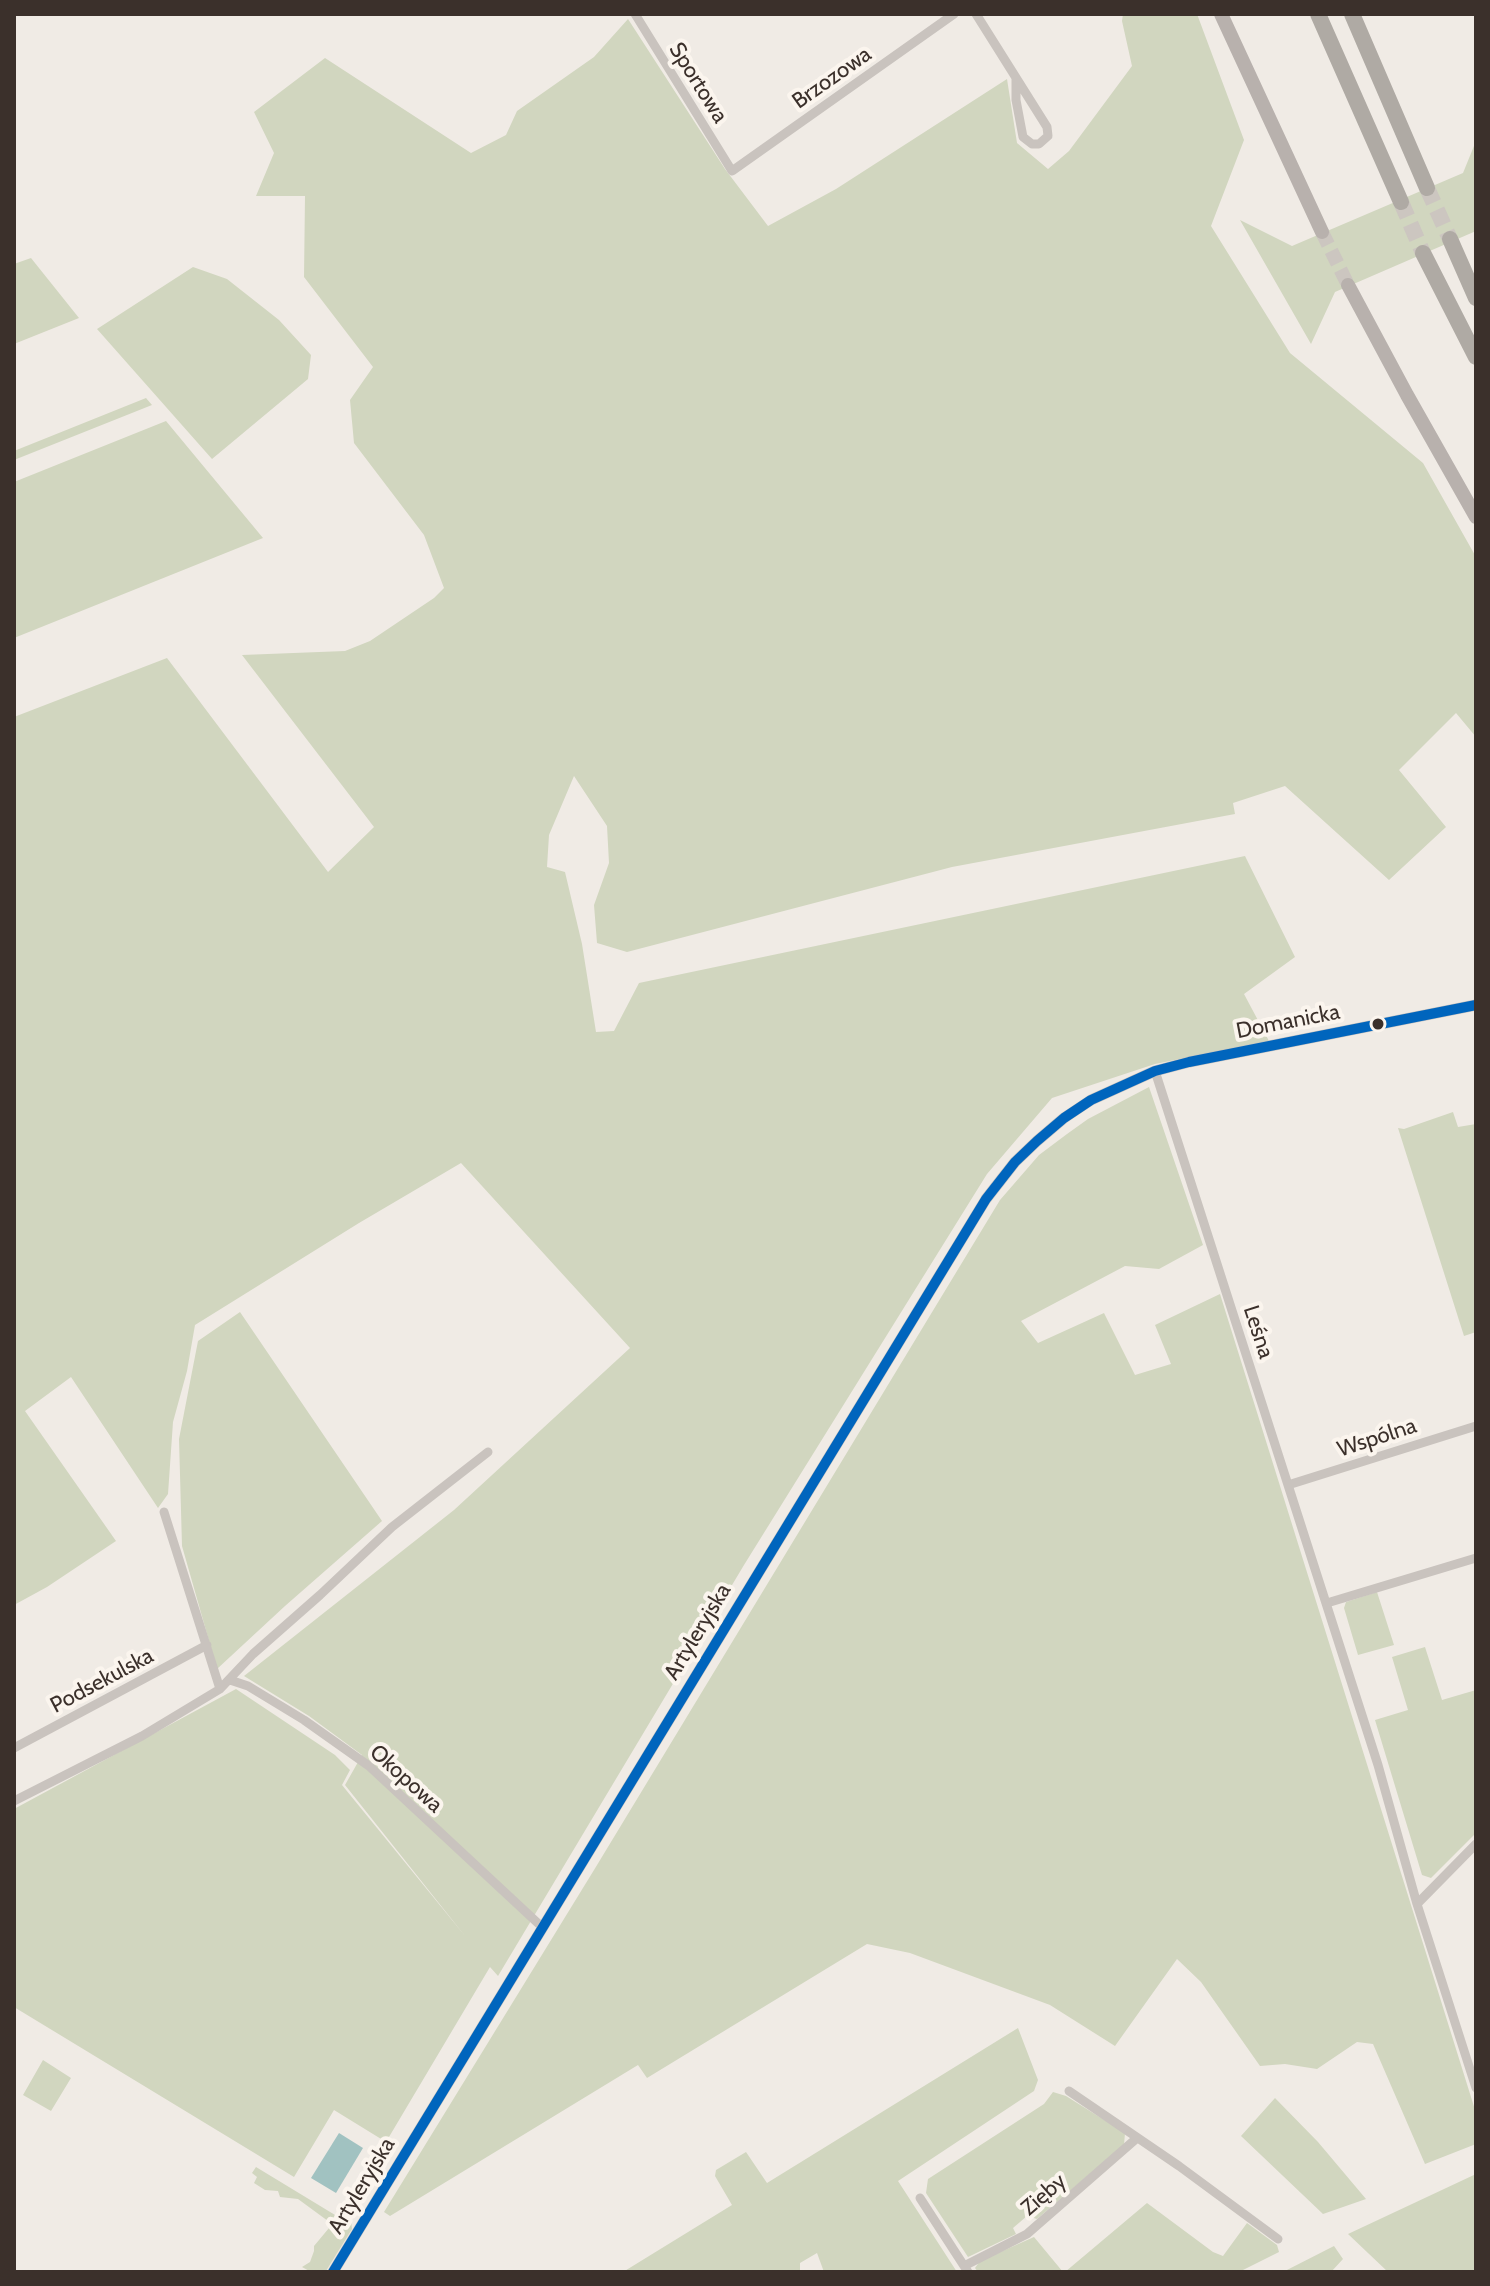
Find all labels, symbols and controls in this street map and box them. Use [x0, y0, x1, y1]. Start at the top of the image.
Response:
street label: Sportowa [663, 38, 733, 128]
street label: Brzozowa [787, 41, 877, 115]
street label: Domanicka [1234, 999, 1342, 1045]
unlabelled marker [1370, 1016, 1386, 1032]
street label: Leśna [1237, 1302, 1279, 1362]
street label: Wspólna [1334, 1413, 1420, 1463]
street label: Artyleryjska [659, 1579, 737, 1685]
street label: Podsekulska [46, 1643, 158, 1719]
street label: Okopowa [364, 1739, 448, 1819]
street label: Artyleryjska [323, 2133, 401, 2239]
street label: Zięby [1016, 2168, 1072, 2222]

